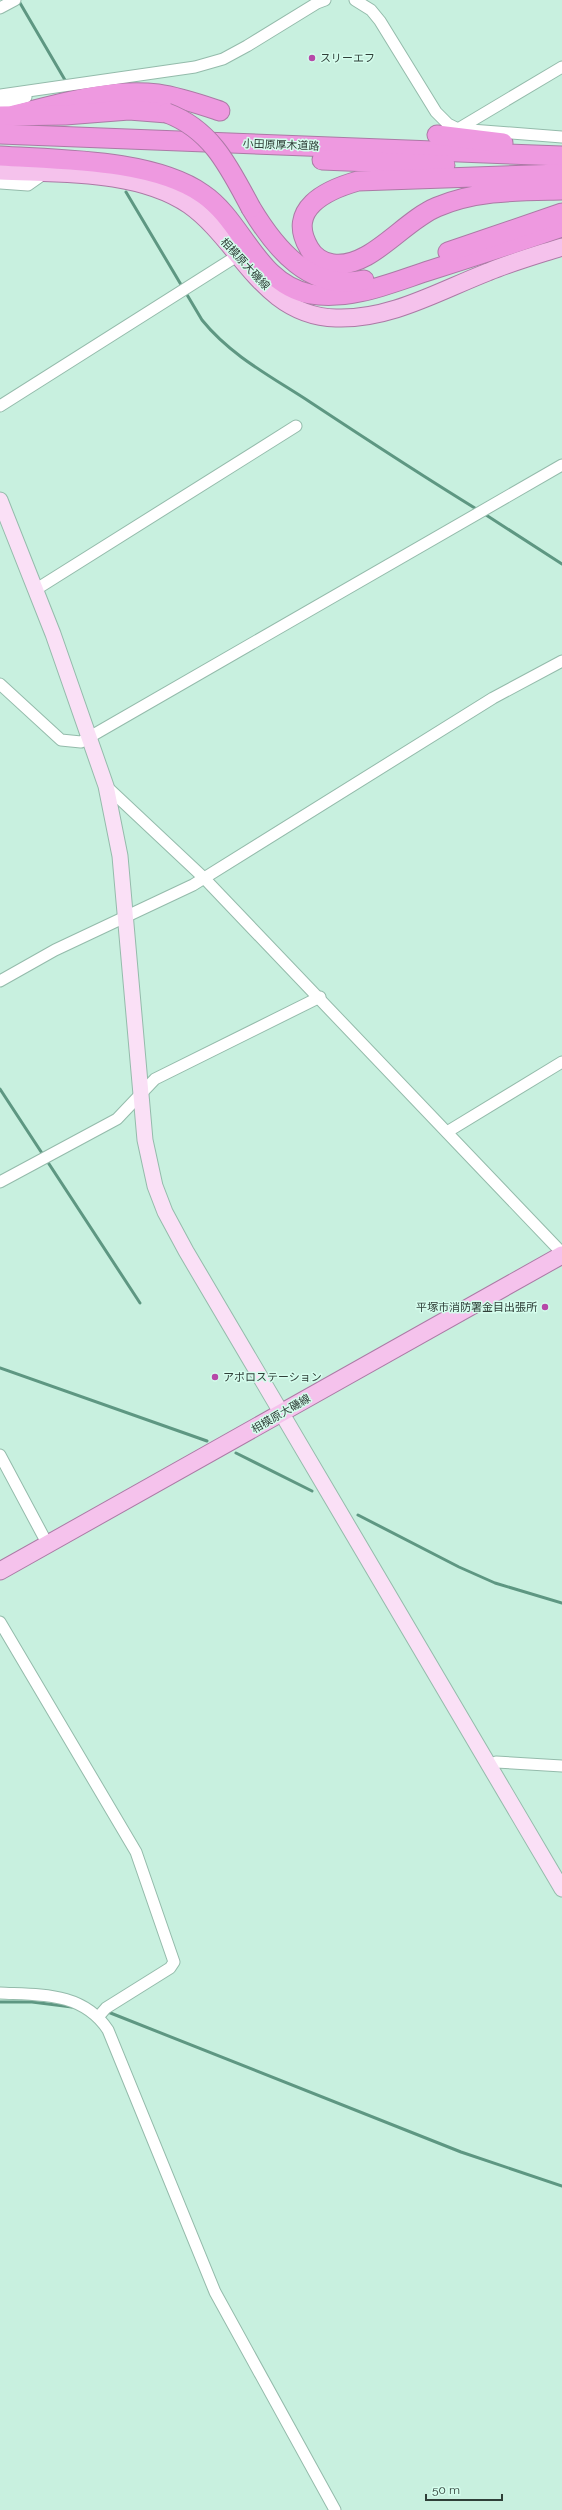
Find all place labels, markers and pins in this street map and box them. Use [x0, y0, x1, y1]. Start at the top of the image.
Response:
place label: スリーエフ [320, 52, 375, 65]
marker: スリーエフ [307, 53, 317, 63]
place label: 平塚市消防署金目出張所 [416, 1301, 538, 1314]
marker: 平塚市消防署金目出張所 [540, 1302, 550, 1312]
place label: アポロステーション [223, 1371, 322, 1384]
marker: アポロステーション [210, 1372, 220, 1382]

